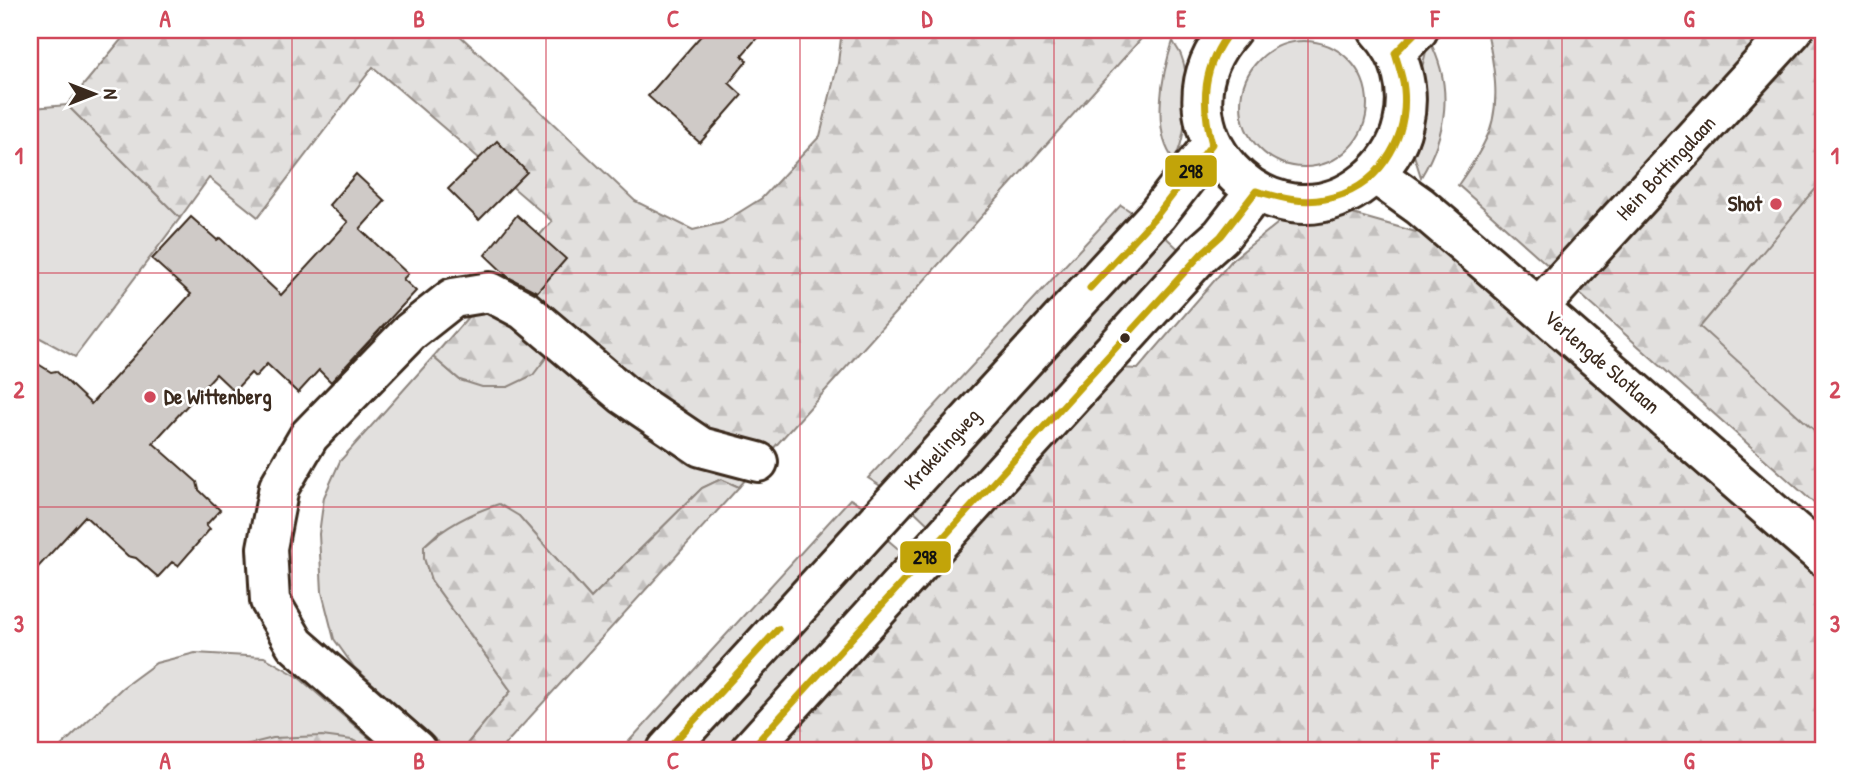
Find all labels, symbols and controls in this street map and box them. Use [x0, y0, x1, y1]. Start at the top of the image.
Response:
text: A [159, 3, 171, 34]
text: B [413, 3, 425, 34]
text: C [667, 3, 679, 34]
text: D [922, 3, 934, 34]
text: E [1176, 3, 1187, 34]
text: F [1430, 3, 1441, 34]
text: G [1683, 3, 1695, 34]
north arrow [60, 60, 130, 130]
text: N [98, 89, 124, 99]
street label: Hein Bottingalaan [1609, 109, 1722, 227]
text: 1 [15, 140, 23, 171]
text: 1 [1831, 140, 1839, 171]
line badge: 298 [1164, 154, 1218, 188]
text: 298 [1179, 158, 1203, 184]
place label: Shot [1728, 189, 1763, 218]
marker: Shot [1768, 196, 1784, 212]
street label: Verlengde Slotlaan [1538, 303, 1667, 420]
unlabelled marker [1118, 331, 1132, 345]
text: 2 [14, 374, 25, 405]
text: 2 [1830, 374, 1841, 405]
place label: De Wittenberg [164, 382, 272, 412]
marker: De Wittenberg [142, 389, 158, 405]
street label: Krakelingweg [897, 401, 986, 496]
line badge: 298 [899, 540, 952, 574]
text: 298 [913, 544, 937, 570]
text: 3 [14, 608, 24, 639]
text: 3 [1830, 608, 1840, 639]
text: A [159, 745, 171, 776]
text: B [413, 745, 425, 776]
text: C [667, 745, 679, 776]
text: D [922, 745, 934, 776]
text: E [1176, 745, 1187, 776]
text: F [1430, 745, 1441, 776]
text: G [1683, 745, 1695, 776]

